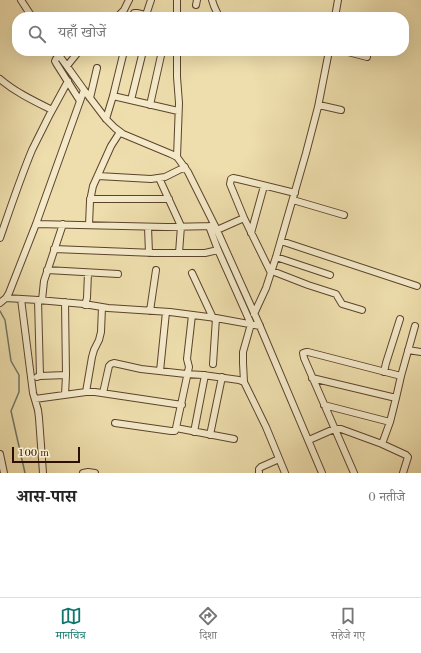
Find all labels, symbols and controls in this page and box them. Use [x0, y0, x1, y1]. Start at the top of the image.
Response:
search box [12, 12, 409, 56]
icon: search [26, 23, 48, 45]
text: यहाँ खोजें [58, 26, 106, 41]
scale bar [12, 445, 80, 464]
text: 100 m [18, 448, 49, 459]
text: आस-पास [16, 489, 76, 506]
text: 0 नतीजे [368, 491, 405, 504]
tab: मानचित्र [56, 605, 86, 646]
tab: दिशा [197, 605, 219, 646]
tab: सहेजे गए [331, 605, 365, 646]

